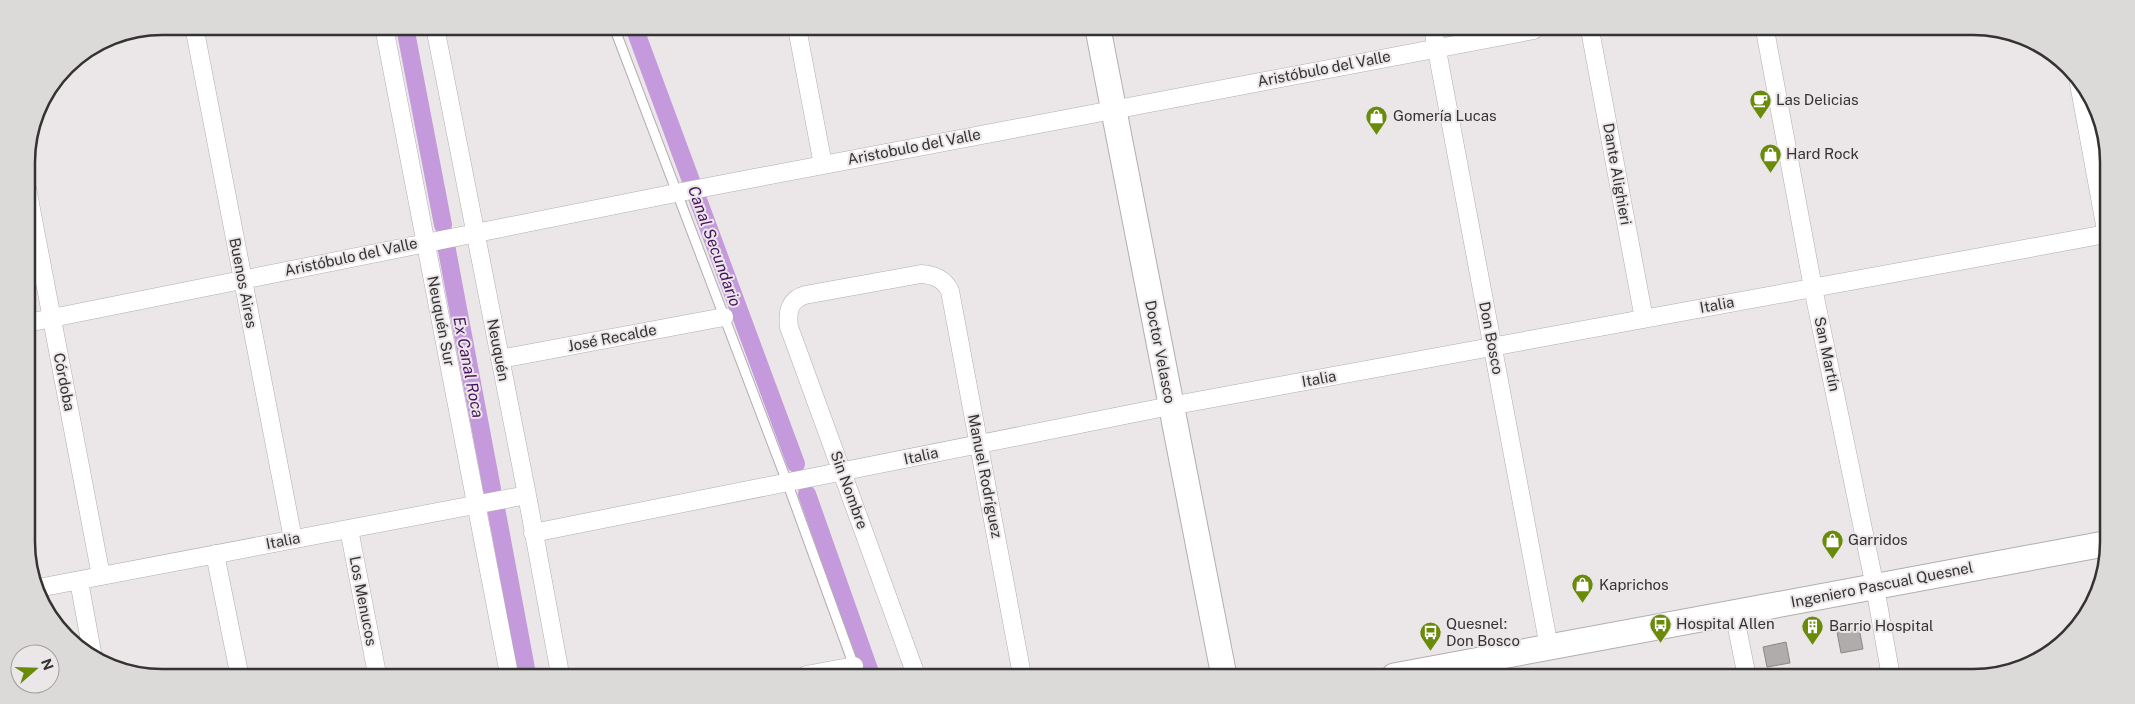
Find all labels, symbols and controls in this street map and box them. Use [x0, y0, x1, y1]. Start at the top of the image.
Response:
street label: Aristóbulo del Valle [1256, 47, 1392, 90]
cafe icon: Las Delicias [1748, 88, 1772, 119]
place label: Las Delicias [1776, 91, 1858, 108]
shop icon: Gomería Lucas [1365, 104, 1389, 135]
place label: Gomería Lucas [1393, 107, 1497, 124]
street label: Dante Alighieri [1600, 122, 1635, 226]
street label: Aristobulo del Valle [846, 125, 982, 168]
shop icon: Hard Rock [1758, 142, 1782, 173]
place label: Hard Rock [1786, 145, 1859, 162]
water label: Canal Secundario [684, 183, 745, 309]
street label: Aristóbulo del Valle [283, 234, 419, 279]
street label: Buenos Aires [226, 236, 261, 330]
street label: Neuquén Sur [424, 274, 459, 368]
street label: Italia [1698, 293, 1735, 316]
street label: Doctor Velasco [1142, 299, 1179, 405]
street label: Don Bosco [1476, 300, 1507, 376]
water label: Ex Canal Roca [449, 315, 488, 419]
street label: San Martín [1811, 315, 1844, 393]
street label: Neuquén [484, 317, 513, 383]
street label: José Recalde [566, 321, 658, 354]
street label: Córdoba [51, 351, 78, 413]
street label: Italia [1300, 367, 1337, 390]
street label: Manuel Rodríguez [965, 413, 1006, 539]
street label: Italia [902, 444, 940, 467]
street label: Sin Nombre [827, 448, 871, 531]
shop icon: Garridos [1820, 528, 1844, 559]
street label: Italia [264, 529, 302, 552]
place label: Garridos [1848, 531, 1908, 548]
street label: Los Menucos [346, 555, 381, 647]
street label: Ingeniero Pascual Quesnel [1789, 558, 1974, 611]
shop icon: Kaprichos [1571, 573, 1595, 604]
place label: Kaprichos [1599, 576, 1669, 593]
bus stop icon: Hospital Allen [1648, 612, 1672, 643]
building icon: Barrio Hospital [1801, 614, 1825, 645]
place label: Quesnel: Don Bosco [1446, 615, 1520, 649]
place label: Hospital Allen [1676, 615, 1775, 632]
place label: Barrio Hospital [1829, 617, 1934, 634]
bus stop icon: Quesnel: Don Bosco [1418, 621, 1442, 652]
north arrow [10, 644, 60, 694]
text: N [38, 657, 57, 672]

